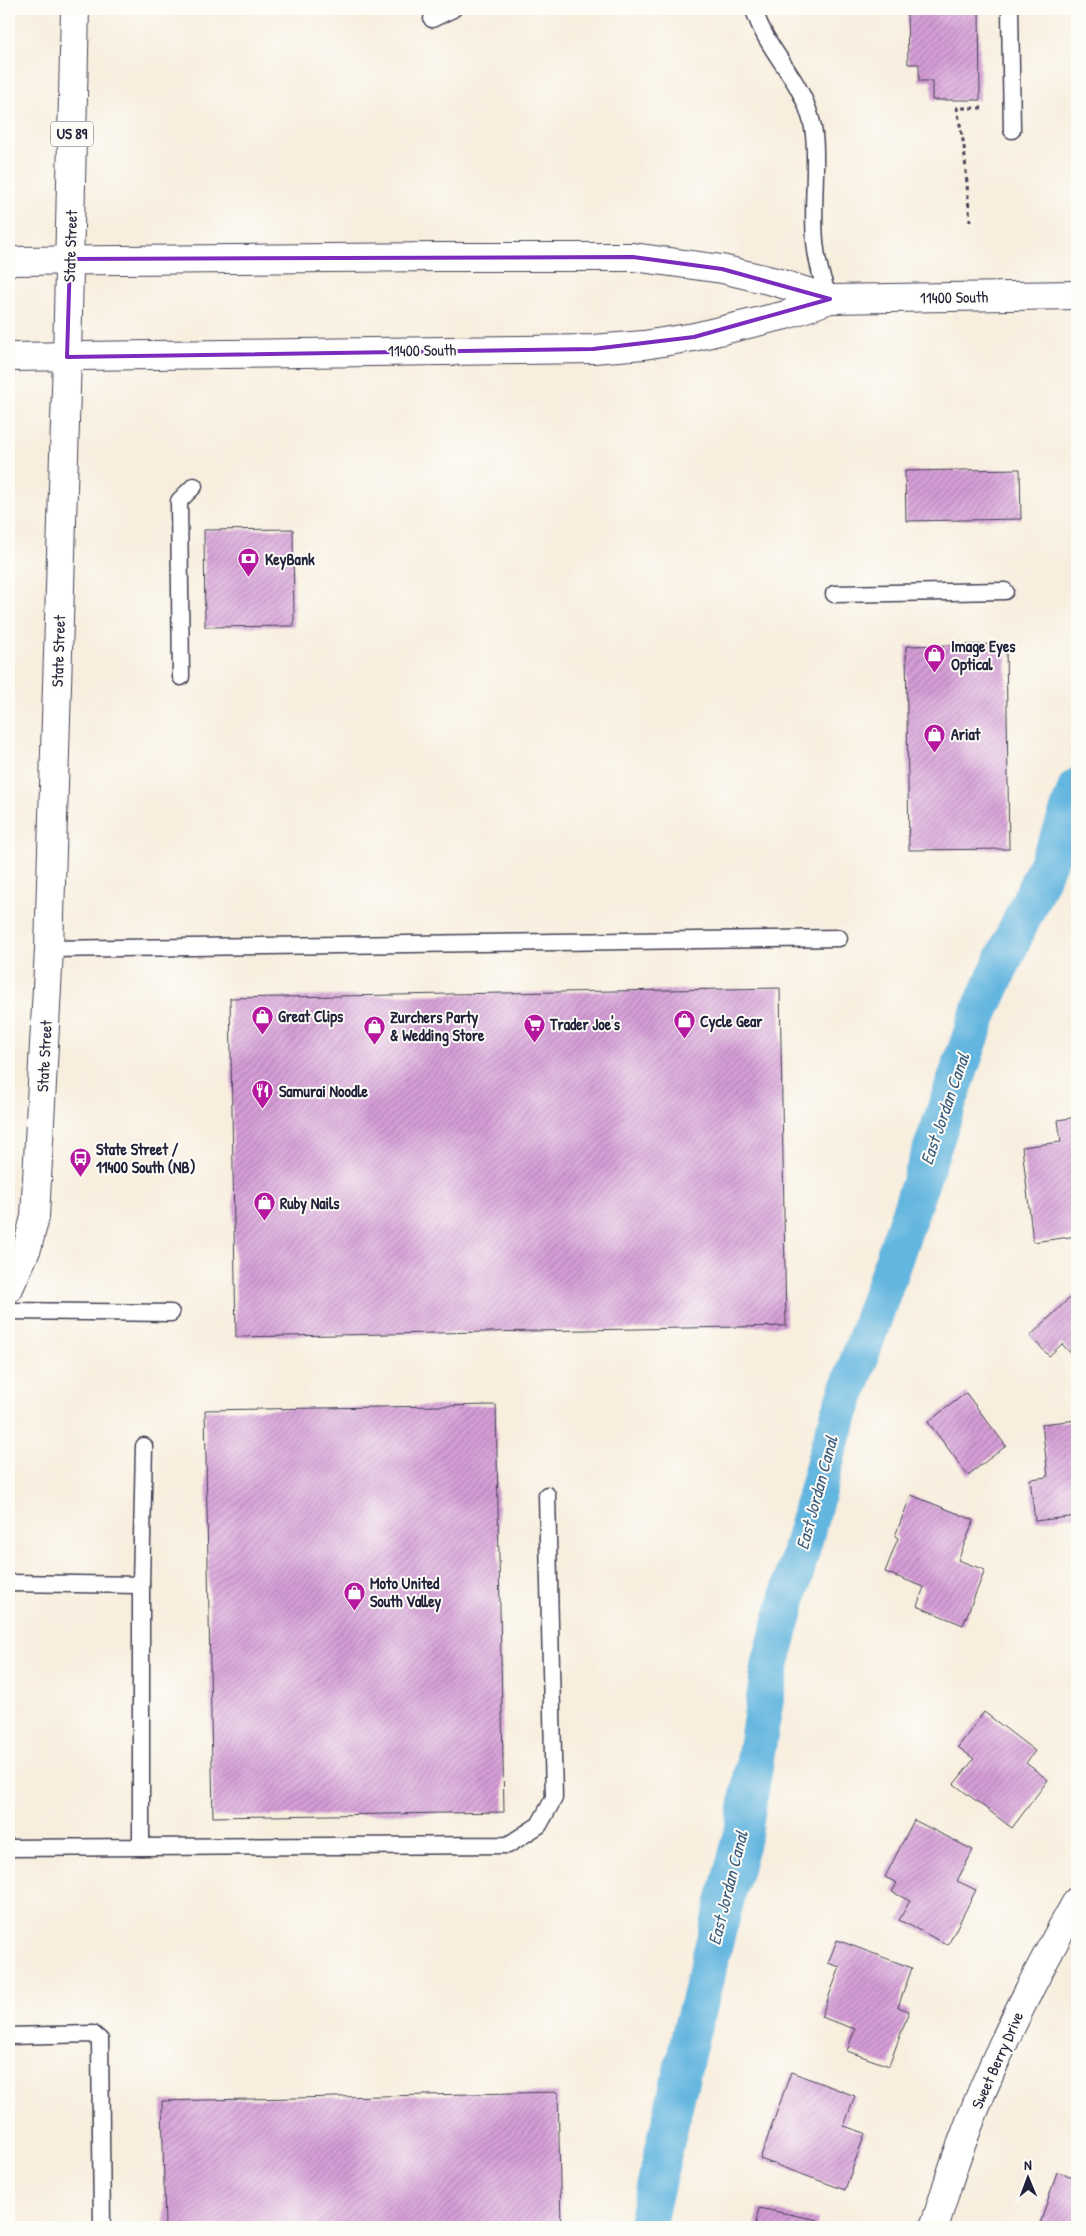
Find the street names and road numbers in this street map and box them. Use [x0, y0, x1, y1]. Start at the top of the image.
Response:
road number: US 89 [51, 122, 93, 146]
street label: State Street [58, 209, 82, 282]
street label: 11400 South [920, 285, 988, 309]
street label: 11400 South [388, 338, 456, 362]
street label: State Street [46, 614, 70, 687]
street label: State Street [31, 1019, 57, 1092]
street label: Sweet Berry Drive [966, 2007, 1028, 2112]

